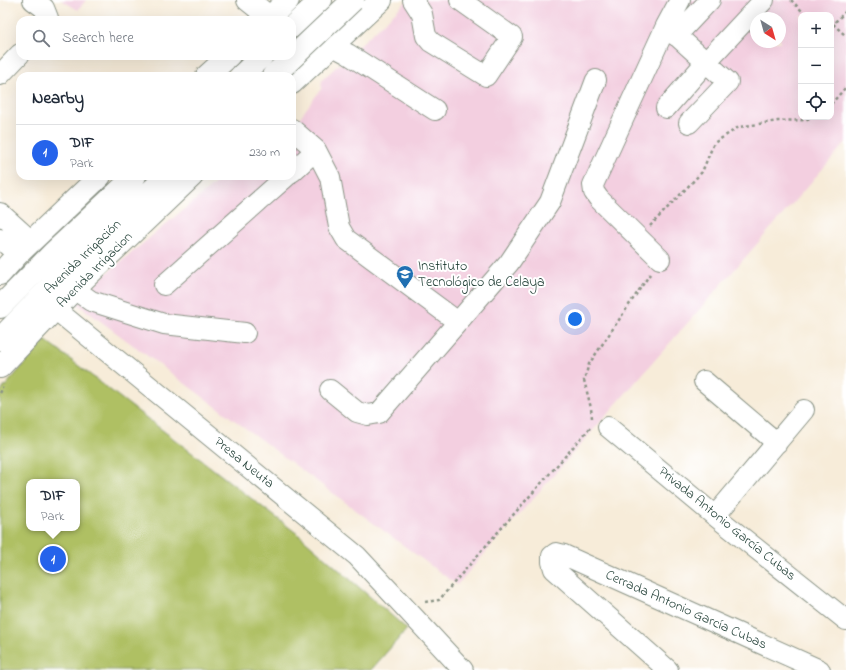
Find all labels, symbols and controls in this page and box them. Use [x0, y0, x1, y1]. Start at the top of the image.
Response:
north arrow [750, 12, 786, 48]
map controls [798, 12, 834, 120]
button: + [798, 12, 834, 48]
search box [16, 16, 296, 60]
icon: search [30, 27, 52, 49]
text: Search here [62, 27, 134, 49]
button: − [798, 48, 834, 84]
button: locate [798, 84, 834, 120]
text: Nearby [32, 86, 84, 111]
text: DIF [70, 132, 94, 154]
text: 1 [43, 143, 47, 162]
text: 230 m [249, 143, 280, 162]
text: Park [70, 154, 94, 173]
street label: Avenida Irrigación [40, 215, 127, 300]
street label: Avenida Irrigacion [52, 227, 139, 314]
place label: Instituto Tecnológico de Celaya [418, 256, 545, 294]
school or university icon: Instituto Tecnológico de Celaya [395, 264, 415, 289]
your location [565, 309, 585, 329]
street label: Presa Neuta [209, 432, 279, 494]
street label: Privada Antonio García Cubas [654, 462, 800, 586]
popup [26, 479, 80, 531]
text: DIF [41, 485, 65, 507]
text: Park [41, 507, 64, 526]
pin: 1 [40, 544, 66, 574]
street label: Cerrada Antonio García Cubas [602, 565, 770, 655]

